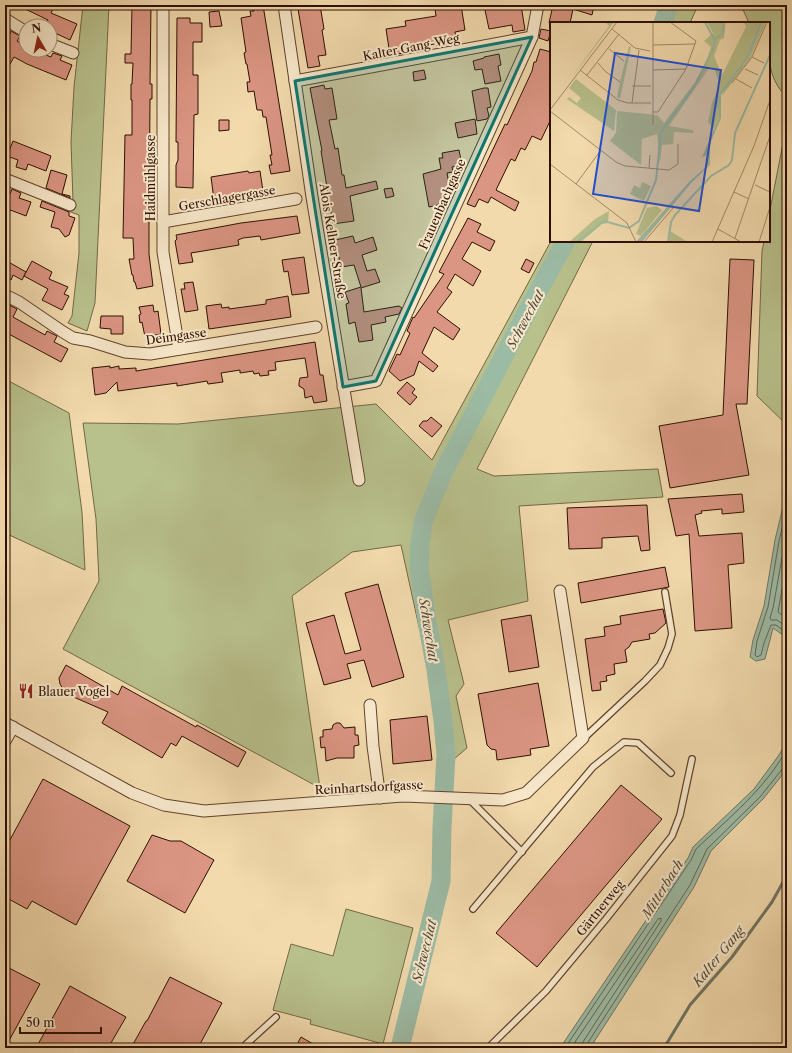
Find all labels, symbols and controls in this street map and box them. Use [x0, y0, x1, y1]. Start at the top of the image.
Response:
north arrow [18, 18, 58, 58]
text: N [31, 20, 43, 36]
inset map [550, 22, 770, 242]
street label: Kalter Gang-Weg [361, 30, 461, 64]
street label: Haidmühlgasse [143, 134, 158, 221]
street label: Frauenbachgasse [415, 156, 469, 252]
street label: Alois Kellner-Straße [316, 181, 350, 300]
street label: Gerschlagergasse [177, 182, 277, 214]
water label: Schwechat [502, 286, 548, 352]
street label: Deimgasse [145, 324, 208, 348]
water label: Schwechat [416, 596, 442, 664]
restaurant icon: Blauer Vogel [17, 682, 35, 700]
place label: Blauer Vogel [38, 684, 110, 699]
street label: Reinhartsdorfgasse [314, 777, 424, 797]
water label: Mitterbach [637, 857, 686, 923]
street label: Gärtnerweg [573, 877, 627, 939]
water label: Schwechat [408, 917, 440, 985]
water label: Kalter Gang [688, 921, 748, 990]
scale bar [20, 1009, 101, 1035]
text: 50 m [26, 1015, 55, 1030]

